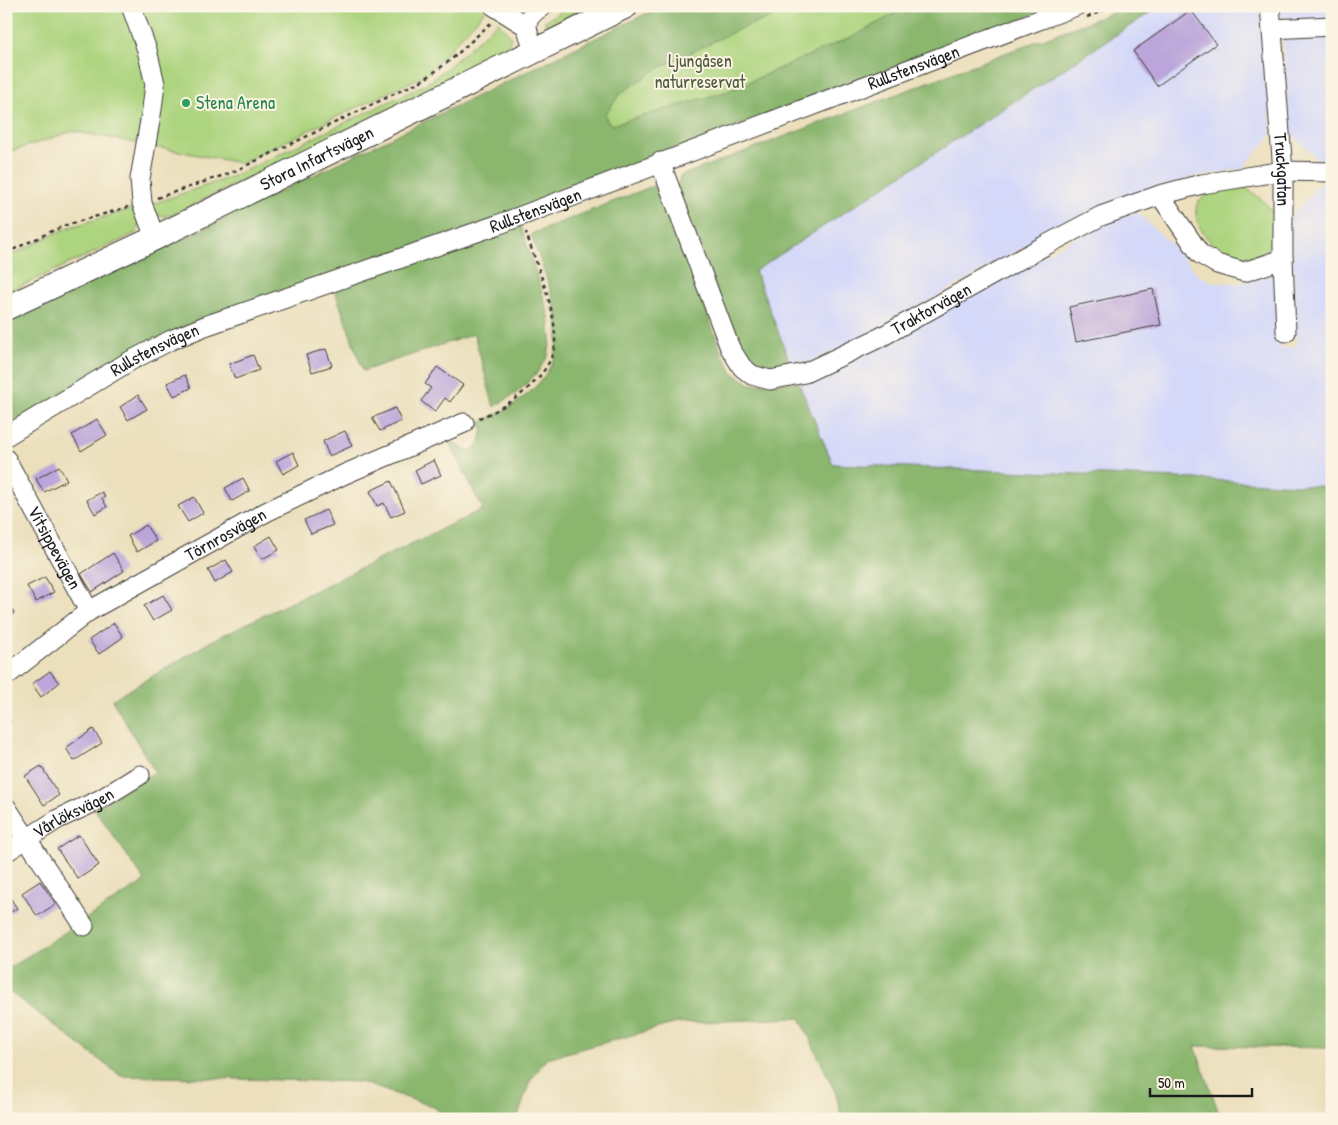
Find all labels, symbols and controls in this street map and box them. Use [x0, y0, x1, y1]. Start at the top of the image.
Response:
street label: Rullstensvägen [864, 38, 963, 96]
park label: Ljungåsen naturreservat [654, 48, 746, 94]
place label: Stena Arena [196, 90, 275, 115]
marker: Stena Arena [180, 97, 192, 109]
street label: Stora Infartsvägen [256, 119, 377, 196]
street label: Truckgatan [1268, 132, 1296, 206]
street label: Rullstensvägen [486, 181, 585, 239]
street label: Traktorvägen [886, 276, 975, 341]
street label: Rullstensvägen [105, 317, 202, 382]
street label: Vitsippevägen [22, 501, 88, 594]
street label: Törnrosvägen [180, 501, 271, 567]
street label: Vårlöksvägen [28, 781, 118, 844]
scale bar [1150, 1065, 1253, 1097]
text: 50 m [1158, 1072, 1185, 1093]

